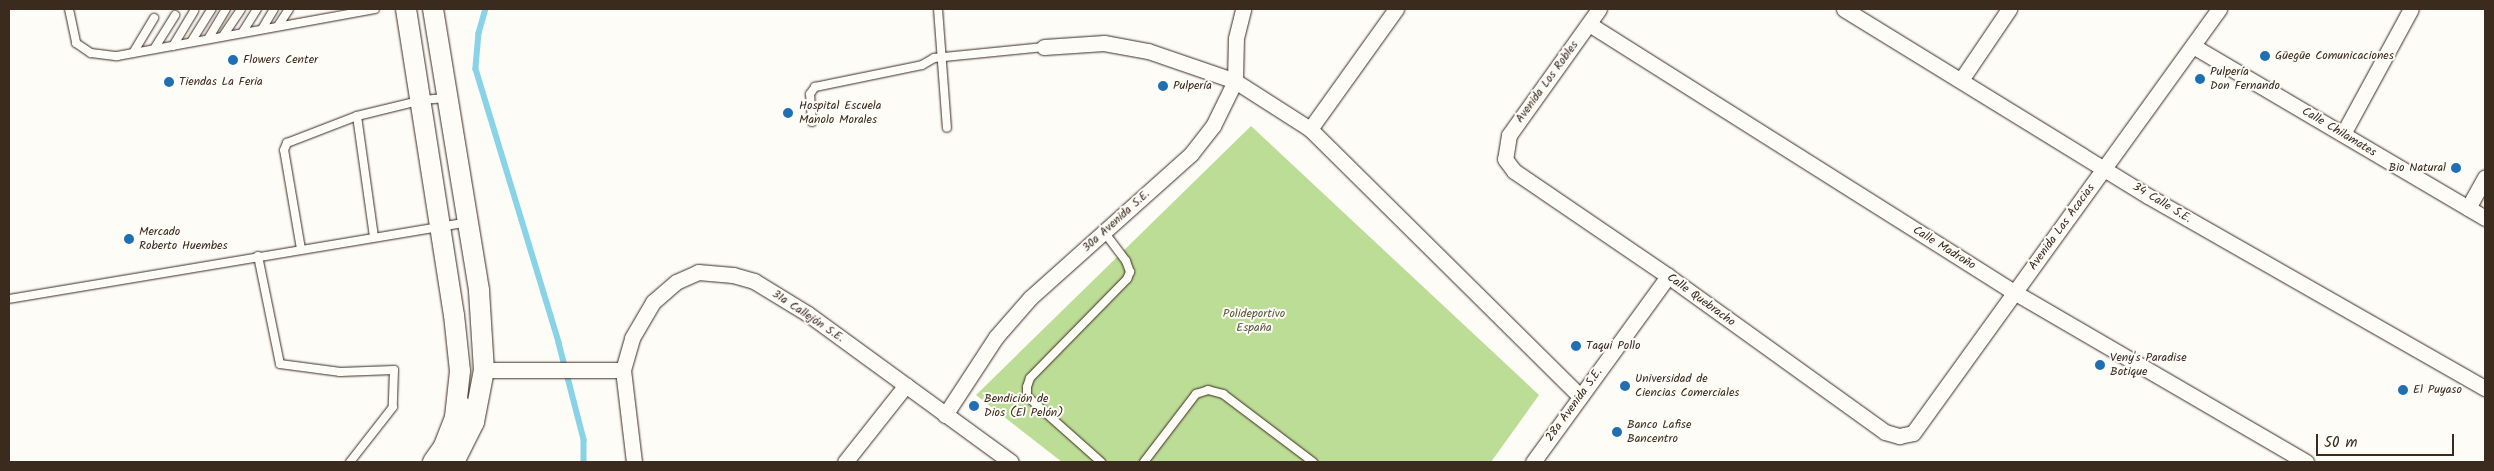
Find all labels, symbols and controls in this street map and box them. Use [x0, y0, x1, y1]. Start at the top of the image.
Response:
street label: Avenida Los Robles [1513, 38, 1581, 126]
place label: Güegüe Comunicaciones [2275, 49, 2394, 63]
marker: Güegüe Comunicaciones [2259, 50, 2271, 62]
place label: Flowers Center [243, 53, 318, 67]
marker: Flowers Center [227, 54, 239, 66]
place label: Pulpería Don Fernando [2210, 65, 2280, 93]
marker: Pulpería Don Fernando [2194, 73, 2206, 85]
place label: Tiendas La Feria [179, 75, 263, 89]
marker: Tiendas La Feria [163, 76, 175, 88]
place label: Pulpería [1173, 79, 1212, 93]
marker: Pulpería [1157, 80, 1169, 92]
place label: Hospital Escuela Manolo Morales [799, 99, 881, 127]
street label: Calle Chilamates [2299, 104, 2379, 160]
marker: Hospital Escuela Manolo Morales [781, 106, 795, 120]
place label: Bio Natural [2389, 161, 2446, 175]
marker: Bio Natural [2450, 162, 2462, 174]
street label: 34 Calle S.E. [2130, 180, 2194, 226]
street label: Avenida Las Acacias [2026, 181, 2098, 273]
street label: 30a Avenida S.E. [1079, 187, 1153, 255]
street label: Calle Madroño [1910, 223, 1978, 273]
place label: Mercado Roberto Huembes [139, 225, 228, 253]
marker: Mercado Roberto Huembes [123, 233, 135, 245]
street label: Calle Quebracho [1664, 270, 1738, 330]
street label: 31a Callejón S.E. [769, 287, 847, 345]
park label: Polideportivo España [1223, 307, 1285, 335]
place label: Taqui Pollo [1586, 339, 1640, 353]
marker: Taqui Pollo [1570, 340, 1582, 352]
place label: Veny's Paradise Botique [2110, 351, 2187, 379]
marker: Veny's Paradise Botique [2094, 359, 2106, 371]
street label: 28a Avenida S.E. [1543, 366, 1605, 444]
place label: Universidad de Ciencias Comerciales [1635, 372, 1739, 400]
marker: Universidad de Ciencias Comerciales [1619, 380, 1631, 392]
place label: El Puyaso [2413, 383, 2462, 397]
marker: El Puyaso [2397, 384, 2409, 396]
place label: Bendición de Dios (El Pelón) [984, 392, 1063, 420]
marker: Bendición de Dios (El Pelón) [968, 400, 980, 412]
place label: Banco Lafise Bancentro [1627, 418, 1691, 446]
scale bar [2319, 424, 2456, 456]
marker: Banco Lafise Bancentro [1611, 426, 1623, 438]
text: 50 m [2324, 431, 2358, 455]

